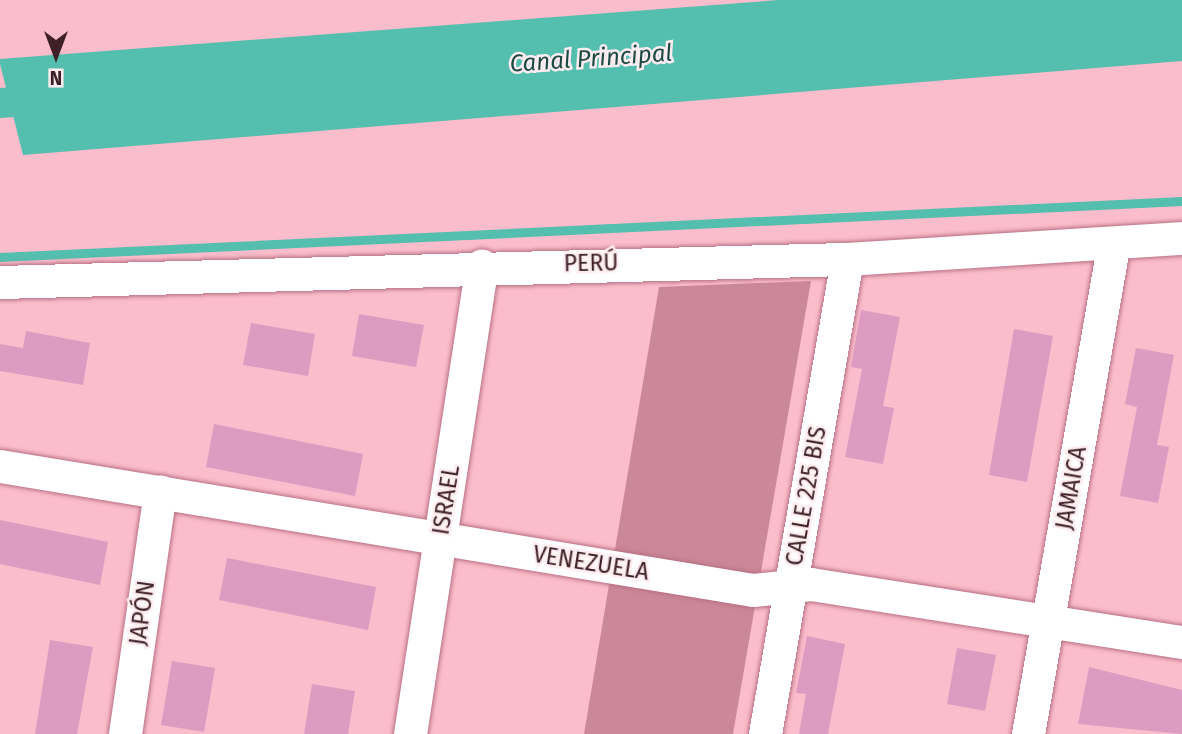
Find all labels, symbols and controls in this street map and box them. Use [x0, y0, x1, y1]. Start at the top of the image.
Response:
north arrow [21, 21, 91, 91]
water label: Canal Principal [509, 39, 673, 79]
text: N [50, 66, 62, 89]
street label: PERÚ [563, 249, 619, 277]
street label: CALLE 225 BIS [780, 424, 832, 568]
street label: JAMAICA [1050, 444, 1092, 532]
street label: ISRAEL [427, 463, 465, 537]
street label: VENEZUELA [531, 540, 651, 586]
street label: JAPÓN [124, 579, 160, 647]

